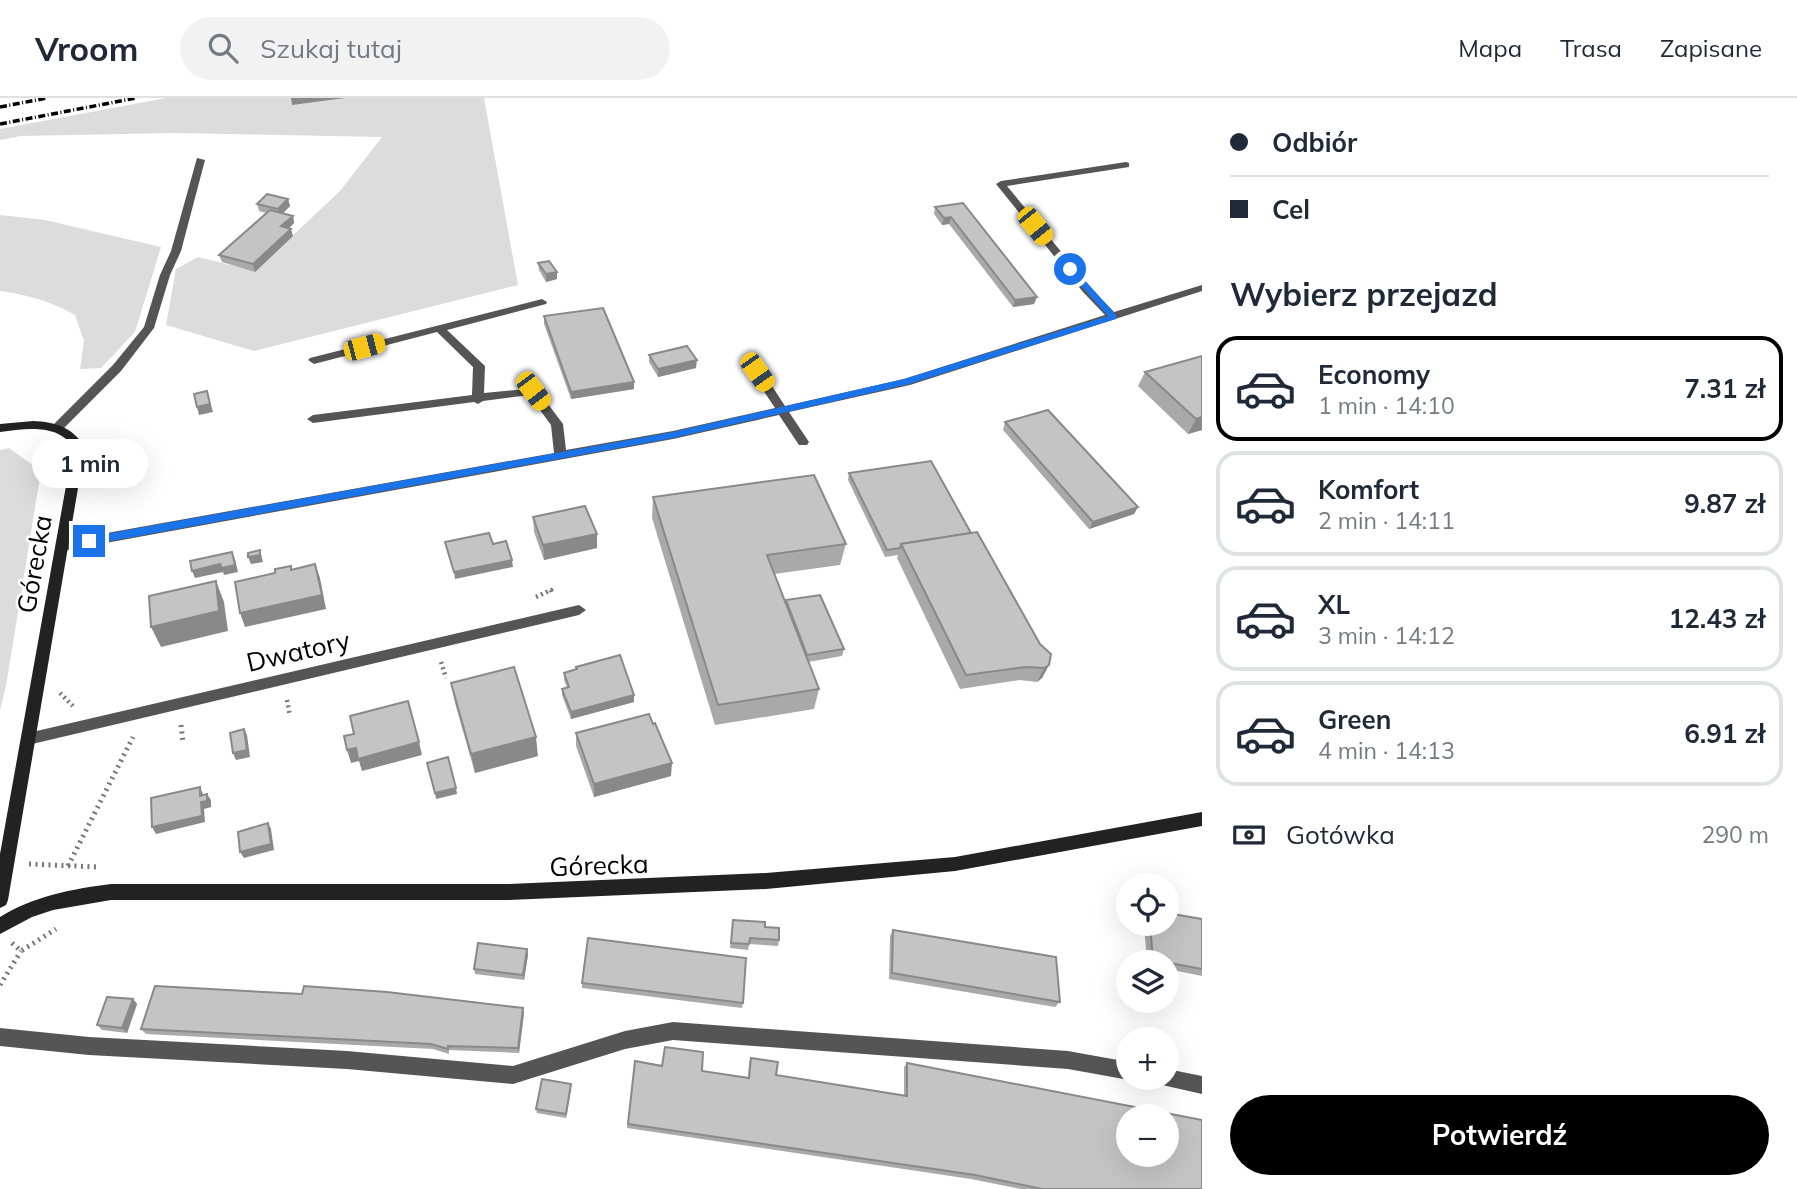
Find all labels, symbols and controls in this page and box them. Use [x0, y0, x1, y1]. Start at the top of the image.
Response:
search box [180, 17, 670, 80]
text: Vroom [35, 28, 138, 69]
icon: search [204, 29, 242, 67]
text: Szukaj tutaj [260, 32, 402, 65]
text: Mapa [1458, 33, 1522, 63]
text: Trasa [1560, 33, 1622, 63]
text: Zapisane [1660, 33, 1762, 63]
text: Odbiór [1272, 126, 1357, 159]
text: Cel [1272, 193, 1310, 226]
car [1014, 203, 1057, 249]
route start [1054, 253, 1086, 285]
text: Wybierz przejazd [1230, 274, 1498, 314]
car [341, 331, 388, 363]
car [737, 349, 778, 395]
icon: car [1234, 357, 1297, 420]
text: Economy [1318, 358, 1430, 391]
car [512, 368, 555, 414]
text: 7.31 zł [1684, 372, 1765, 405]
text: 1 min · 14:10 [1318, 391, 1455, 420]
callout: 1 min [31, 440, 147, 488]
text: 1 min [60, 449, 120, 478]
icon: car [1234, 472, 1297, 535]
text: Komfort [1318, 473, 1419, 506]
text: 9.87 zł [1684, 487, 1765, 520]
text: 2 min · 14:11 [1318, 506, 1455, 535]
street label: Górecka [9, 512, 59, 616]
route end [73, 525, 105, 557]
icon: car [1234, 587, 1297, 650]
text: XL [1318, 588, 1350, 621]
text: 12.43 zł [1669, 602, 1765, 635]
text: 3 min · 14:12 [1318, 621, 1455, 650]
street label: Dwatory [243, 623, 353, 679]
icon: car [1234, 702, 1297, 765]
text: Green [1318, 703, 1391, 736]
text: 6.91 zł [1684, 717, 1765, 750]
text: 4 min · 14:13 [1318, 736, 1455, 765]
icon: cash [1230, 816, 1268, 854]
text: Gotówka [1286, 818, 1395, 851]
text: 290 m [1701, 820, 1769, 849]
street label: Górecka [549, 847, 649, 883]
map controls [1116, 873, 1179, 1167]
button: locate [1116, 873, 1179, 936]
button: layers [1116, 950, 1179, 1013]
button: + [1116, 1027, 1179, 1090]
button: Potwierdź [1230, 1095, 1769, 1175]
button: − [1116, 1104, 1179, 1167]

